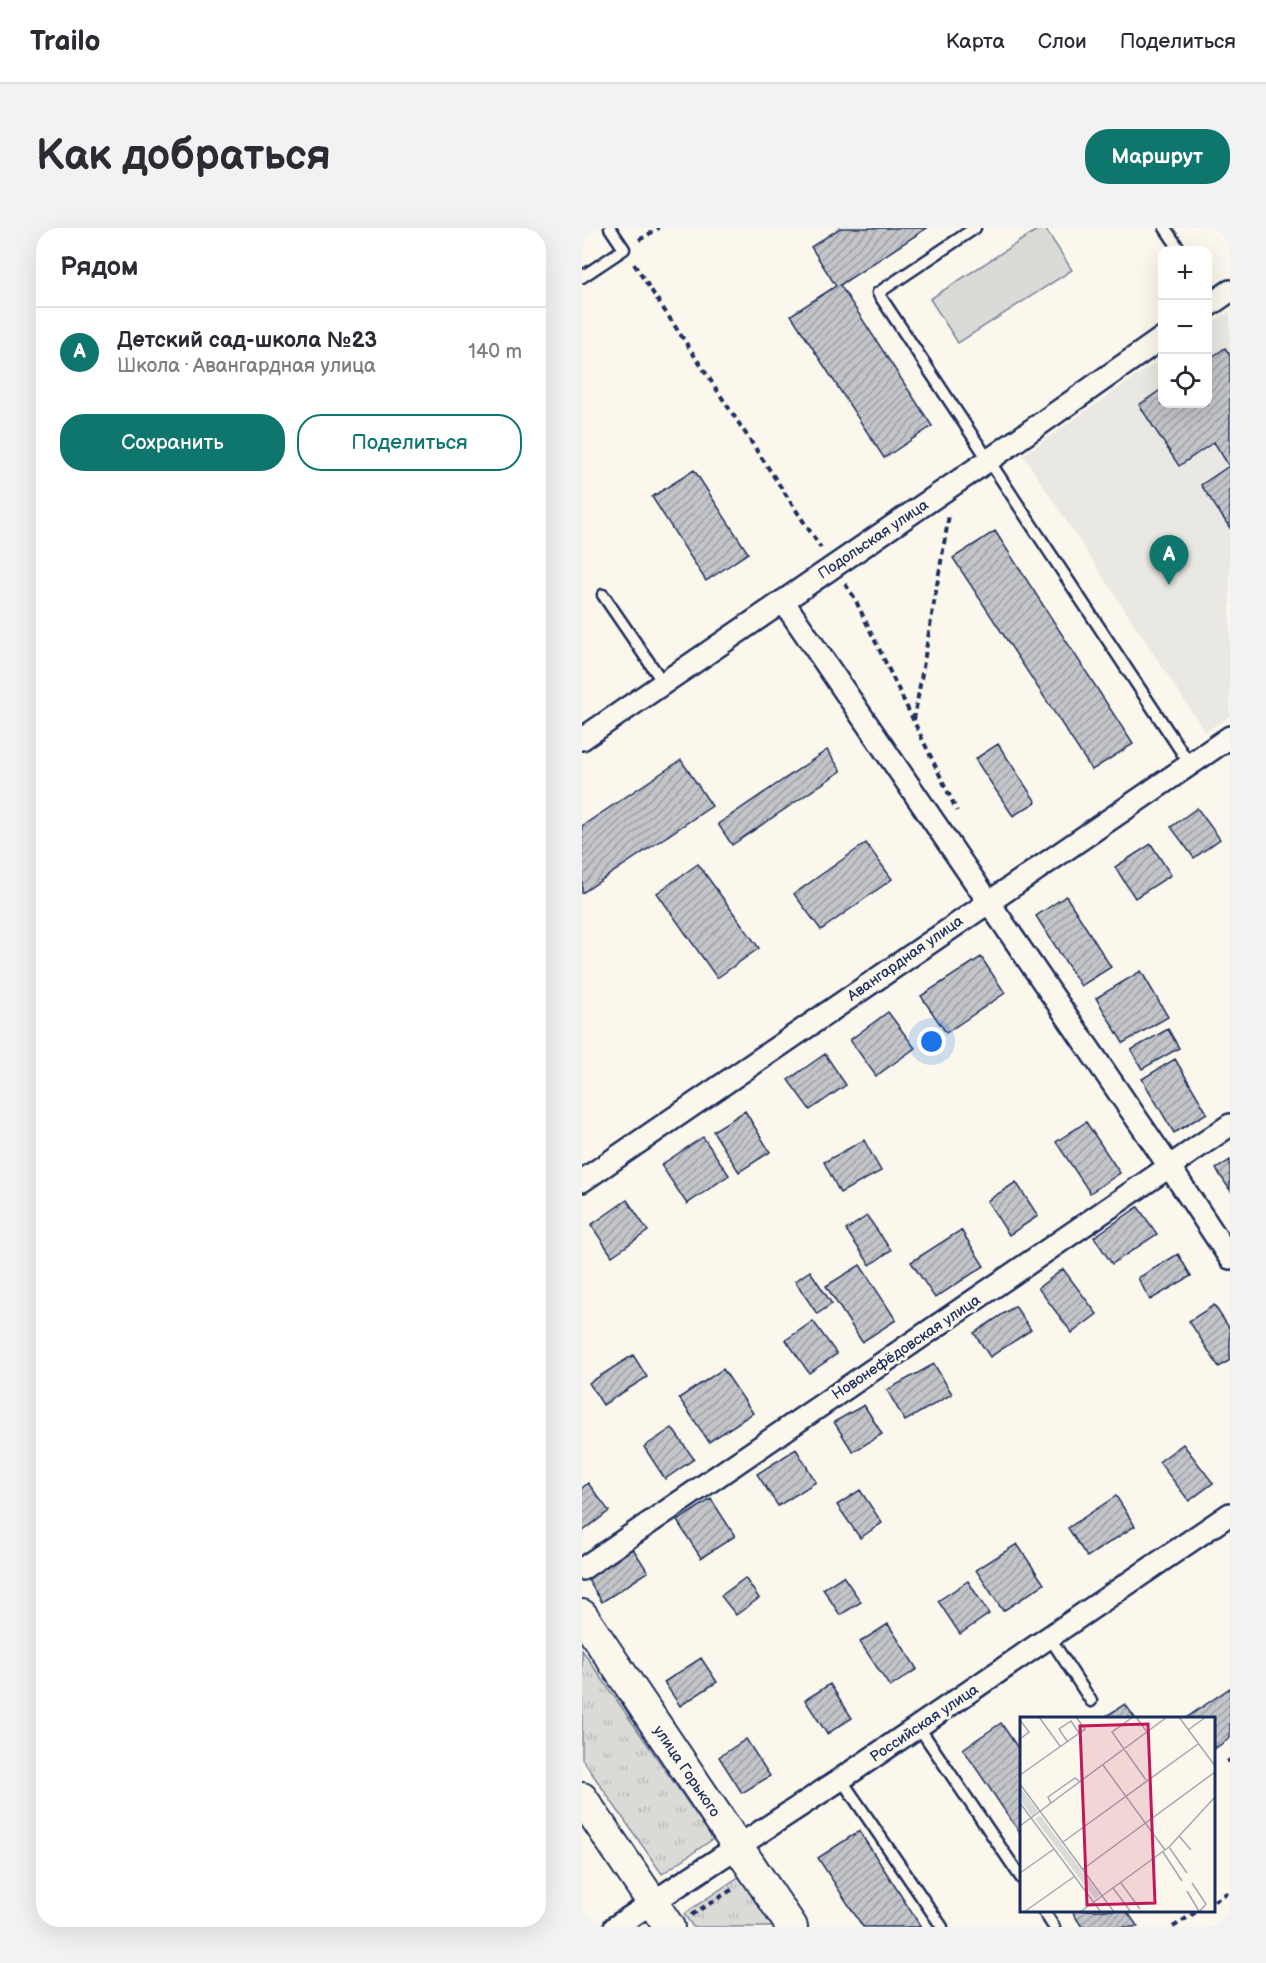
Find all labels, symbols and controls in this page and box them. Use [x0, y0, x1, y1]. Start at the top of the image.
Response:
text: Trailo [30, 25, 101, 58]
text: Карта [946, 29, 1005, 54]
text: Слои [1038, 29, 1087, 54]
text: Поделиться [1120, 29, 1236, 54]
button: Маршрут [1085, 129, 1230, 184]
text: Как добраться [36, 131, 331, 182]
map controls [1158, 246, 1212, 408]
button: + [1158, 246, 1212, 300]
text: Рядом [60, 252, 138, 283]
button: − [1158, 300, 1212, 354]
text: Детский сад-школа №23 [117, 327, 377, 354]
text: A [73, 340, 86, 364]
text: 140 m [468, 340, 522, 364]
text: Школа · Авангардная улица [117, 354, 376, 378]
button: locate [1158, 354, 1212, 408]
button: Сохранить [60, 414, 285, 471]
button: Поделиться [297, 414, 522, 471]
street label: Подольская улица [814, 495, 932, 583]
pin: A [1150, 536, 1188, 585]
street label: Авангардная улица [843, 911, 967, 1006]
your location [917, 1027, 946, 1056]
street label: Новонефёдовская улица [828, 1291, 984, 1404]
street label: Российская улица [866, 1680, 982, 1767]
inset map [1020, 1717, 1215, 1912]
street label: улица Горького [649, 1722, 724, 1821]

